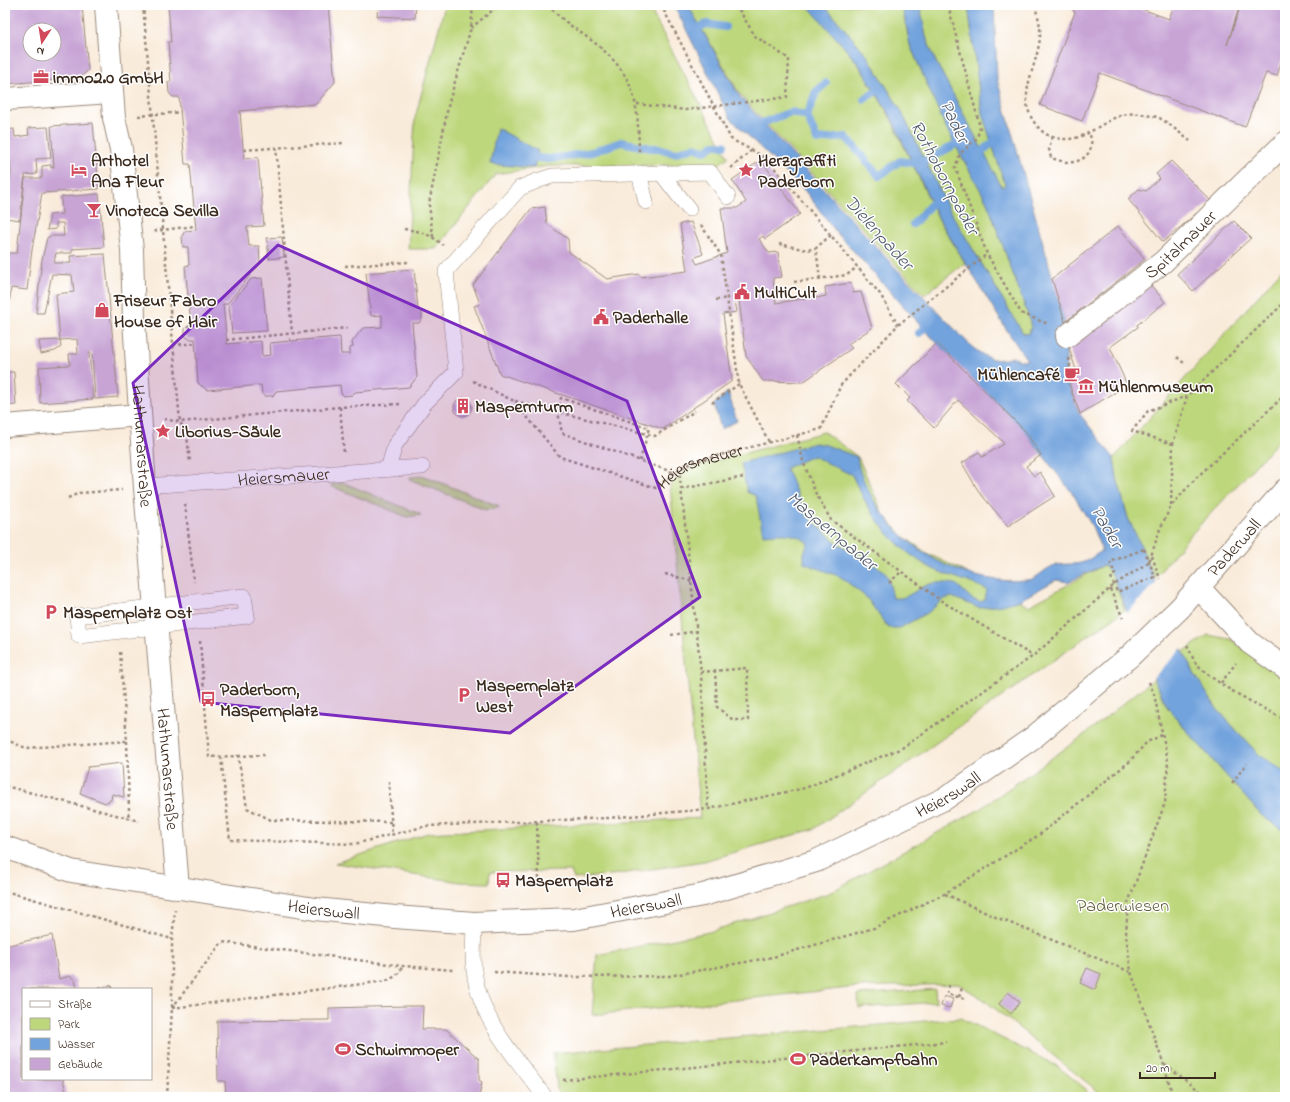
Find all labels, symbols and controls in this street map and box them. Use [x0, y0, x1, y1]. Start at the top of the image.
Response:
north arrow [22, 22, 62, 62]
text: N [35, 42, 45, 59]
place label: immo2.0 GmbH [53, 66, 164, 92]
office icon: immo2.0 GmbH [32, 68, 50, 86]
water label: Pader [932, 96, 976, 150]
water label: Rothobornpader [902, 116, 986, 242]
place label: Arthotel Ana Fleur [91, 149, 164, 196]
place label: Herzgraffiti Paderborn [758, 149, 836, 196]
hotel icon: Arthotel Ana Fleur [70, 161, 88, 179]
place icon: Herzgraffiti Paderborn [737, 161, 755, 179]
water label: Dielenpader [837, 190, 921, 279]
place label: Vinoteca Sevilla [105, 199, 219, 225]
bar icon: Vinoteca Sevilla [85, 201, 103, 219]
street label: Spitalmauer [1140, 205, 1224, 287]
place label: MultiCult [754, 281, 818, 307]
public building icon: MultiCult [733, 283, 751, 301]
place label: Friseur Fabro House of Hair [113, 289, 217, 336]
shop icon: Friseur Fabro House of Hair [93, 301, 111, 319]
place label: Paderhalle [613, 306, 689, 332]
public building icon: Paderhalle [592, 308, 610, 326]
place label: Mühlencafé [977, 363, 1061, 389]
cafe icon: Mühlencafé [1063, 365, 1081, 383]
place label: Mühlenmuseum [1098, 375, 1213, 401]
museum icon: Mühlenmuseum [1077, 377, 1095, 395]
street label: Hathumarstraße [123, 384, 158, 509]
place label: Maspernturm [475, 395, 573, 421]
building icon: Maspernturm [454, 397, 472, 415]
place label: Liborius-Säule [175, 420, 282, 446]
place icon: Liborius-Säule [154, 422, 172, 440]
street label: Heiersmauer [652, 439, 746, 497]
street label: Heiersmauer [237, 462, 331, 495]
water label: Maspernpader [780, 486, 884, 579]
water label: Pader [1083, 501, 1130, 555]
street label: Paderwall [1202, 514, 1268, 584]
place label: Maspernplatz Ost [63, 601, 193, 627]
parking icon: Maspernplatz Ost [42, 603, 60, 621]
place label: Maspernplatz West [476, 674, 574, 721]
place label: Paderborn, Maspernplatz [220, 678, 318, 725]
parking icon: Maspernplatz West [455, 686, 473, 704]
bus stop icon: Paderborn, Maspernplatz [199, 690, 217, 708]
street label: Hathumarstraße [148, 707, 184, 832]
street label: Heierswall [912, 766, 987, 826]
place label: Maspernplatz [515, 869, 613, 895]
bus stop icon: Maspernplatz [494, 871, 512, 889]
street label: Heierswall [608, 888, 684, 927]
street label: Heierswall [286, 894, 361, 928]
park label: Paderwiesen [1077, 894, 1169, 920]
legend [22, 988, 152, 1080]
text: Straße [58, 996, 92, 1014]
text: Park [58, 1016, 80, 1034]
text: Wasser [58, 1036, 95, 1054]
place label: Schwimmoper [355, 1038, 459, 1064]
sports icon: Schwimmoper [334, 1040, 352, 1058]
place label: Paderkampfbahn [810, 1048, 938, 1074]
sports icon: Paderkampfbahn [789, 1050, 807, 1068]
scale bar [1140, 1054, 1215, 1080]
text: Gebäude [58, 1056, 103, 1074]
text: 20 m [1146, 1060, 1169, 1078]

